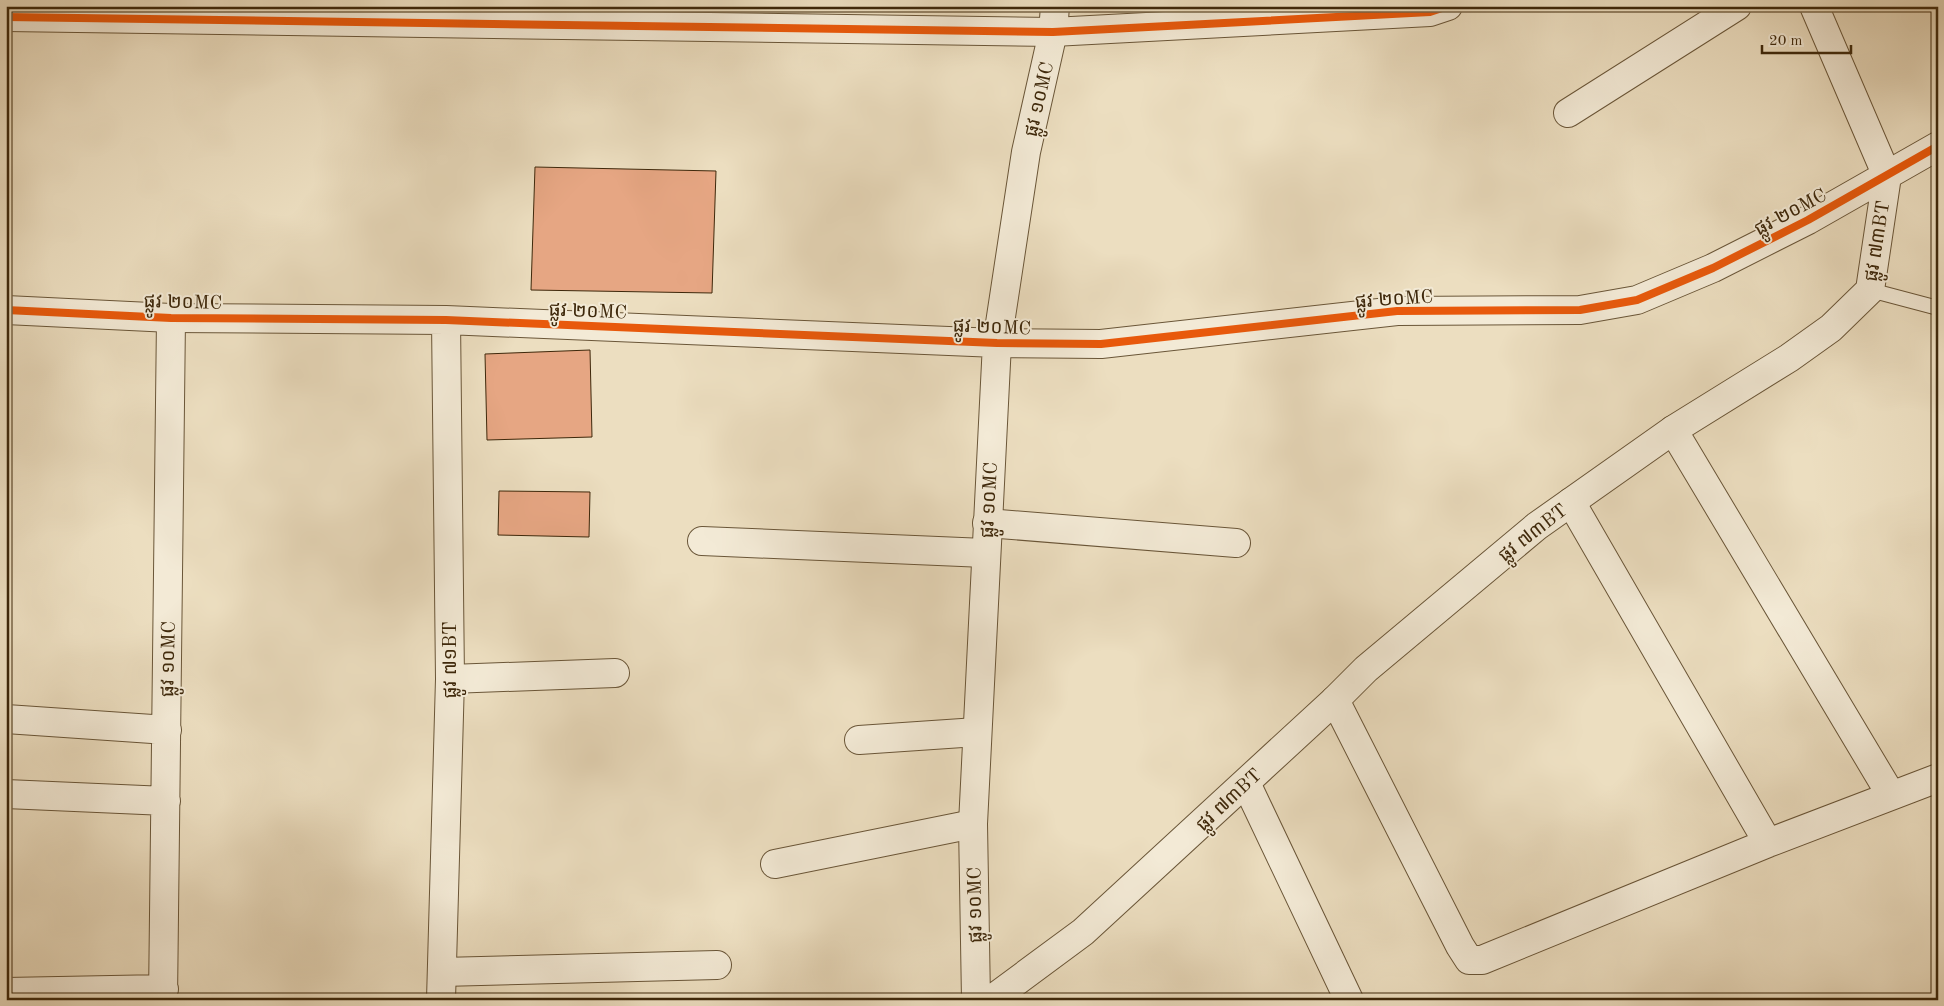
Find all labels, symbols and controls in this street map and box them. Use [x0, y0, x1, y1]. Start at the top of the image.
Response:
scale bar [1762, 22, 1850, 54]
text: 20 m [1769, 34, 1803, 49]
street label: ផ្លូវ ១០MC [1023, 60, 1064, 140]
street label: ផ្លូវ ២០MC [1752, 186, 1833, 245]
street label: ផ្លូវ ៧៣BT [1863, 200, 1900, 284]
street label: ផ្លូវ ២០MC [1354, 288, 1434, 318]
street label: ផ្លូវ ២០MC [143, 293, 222, 319]
street label: ផ្លូវ ២០MC [548, 302, 628, 329]
street label: ផ្លូវ ២០MC [952, 318, 1032, 345]
street label: ផ្លូវ ១០MC [979, 461, 1008, 539]
street label: ផ្លូវ ៧៣BT [1496, 501, 1575, 571]
street label: ផ្លូវ ១០MC [159, 621, 185, 697]
street label: ផ្លូវ ៧១BT [442, 621, 467, 699]
street label: ផ្លូវ ៧៣BT [1193, 766, 1270, 840]
street label: ផ្លូវ ១០MC [966, 867, 992, 943]

